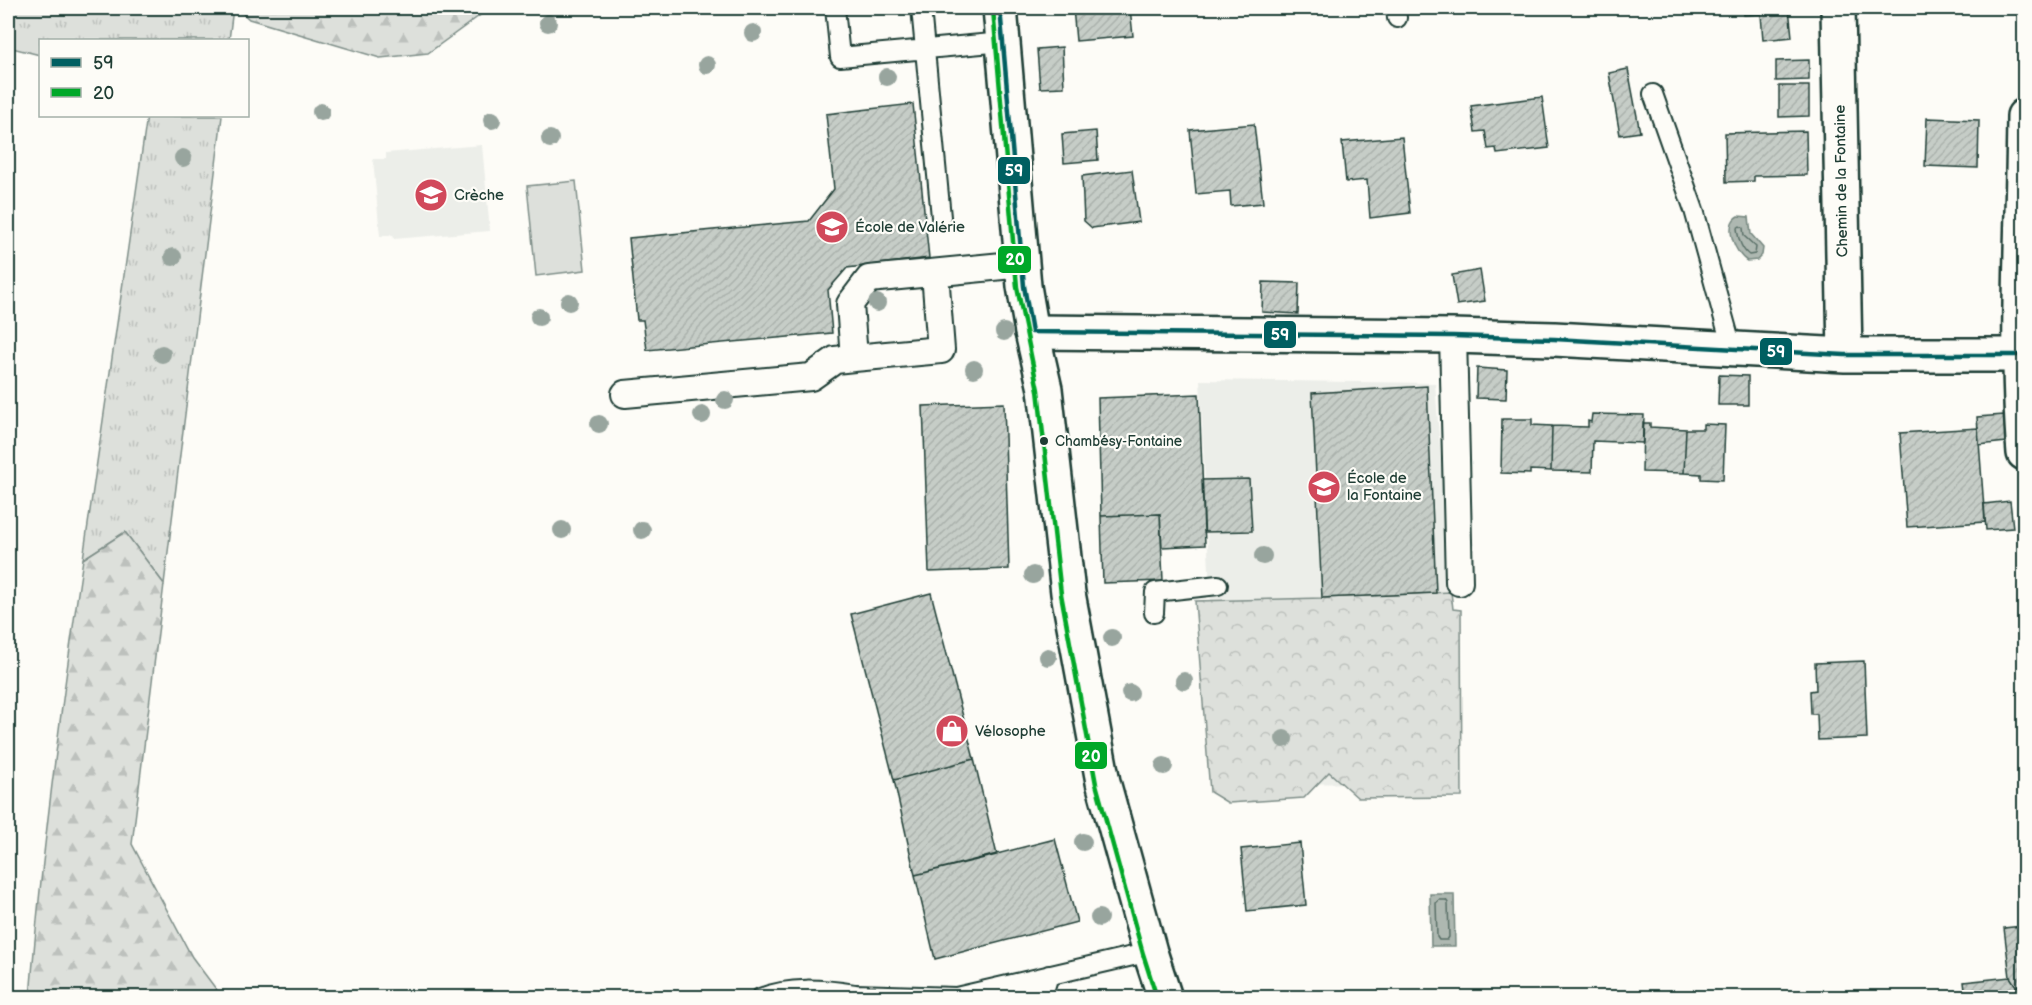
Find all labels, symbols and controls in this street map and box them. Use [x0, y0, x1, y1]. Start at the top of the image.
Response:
legend [39, 39, 249, 117]
text: 59 [93, 53, 114, 74]
text: 20 [93, 83, 114, 104]
street label: Chemin de la Fontaine [1831, 104, 1852, 257]
line badge: 59 [997, 156, 1031, 185]
text: 59 [1005, 162, 1023, 181]
school or university icon: Crèche [413, 177, 449, 213]
place label: Crèche [454, 186, 504, 205]
school or university icon: École de Valérie [814, 209, 850, 245]
place label: École de Valérie [855, 218, 965, 237]
line badge: 20 [997, 245, 1032, 274]
text: 20 [1005, 251, 1025, 270]
line badge: 59 [1263, 320, 1297, 349]
text: 59 [1271, 326, 1289, 345]
line badge: 59 [1759, 337, 1793, 366]
text: 59 [1767, 343, 1785, 362]
place label: Chambésy-Fontaine [1055, 433, 1182, 450]
marker: Chambésy-Fontaine [1038, 435, 1050, 447]
school or university icon: École de la Fontaine [1306, 469, 1342, 505]
place label: École de la Fontaine [1347, 469, 1422, 505]
shop icon: Vélosophe [934, 713, 970, 749]
place label: Vélosophe [975, 722, 1046, 741]
line badge: 20 [1074, 741, 1108, 770]
text: 20 [1081, 748, 1101, 767]

